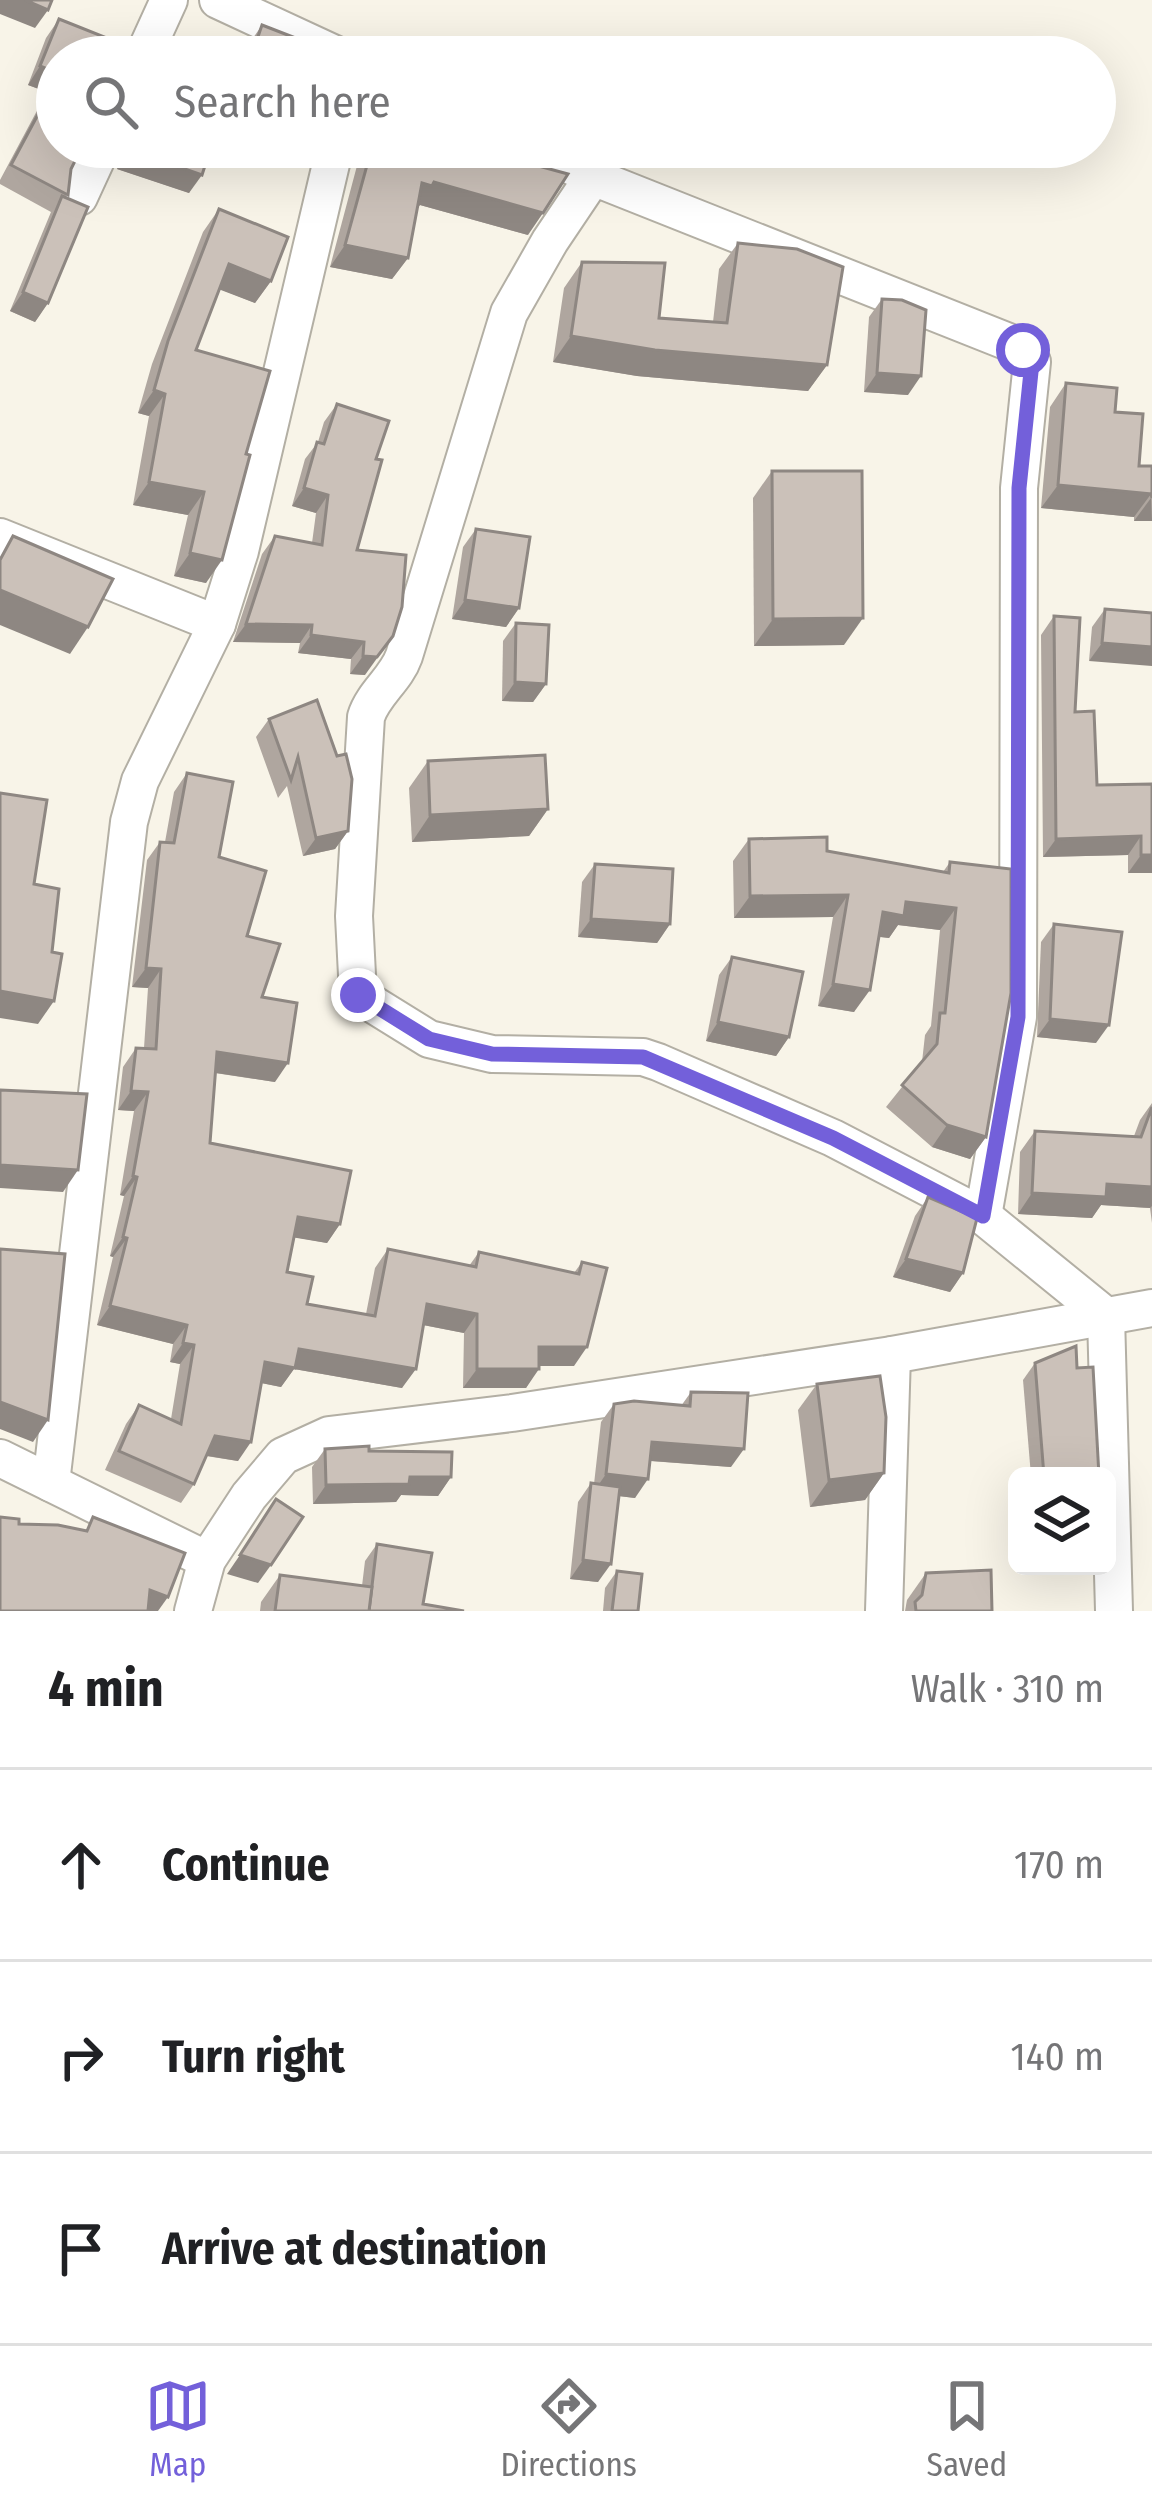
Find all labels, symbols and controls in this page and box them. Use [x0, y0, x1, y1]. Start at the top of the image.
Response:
search box [36, 36, 1116, 168]
icon: search [78, 69, 144, 135]
text: Search here [174, 75, 391, 129]
route start [996, 323, 1050, 377]
route end [331, 968, 385, 1022]
map controls [1008, 1467, 1116, 1575]
button: layers [1008, 1467, 1116, 1575]
text: 4 min [48, 1658, 164, 1720]
text: Walk · 310 m [911, 1666, 1104, 1712]
icon: ahead [48, 1832, 114, 1898]
text: Continue [162, 1838, 330, 1892]
text: 170 m [1014, 1842, 1104, 1888]
icon: right [48, 2024, 114, 2090]
text: Turn right [162, 2030, 345, 2084]
text: 140 m [1010, 2034, 1104, 2080]
icon: arrive [48, 2216, 114, 2282]
text: Arrive at destination [162, 2222, 547, 2276]
tab: Map [145, 2373, 211, 2485]
tab: Directions [500, 2373, 637, 2485]
tab: Saved [927, 2373, 1007, 2485]

